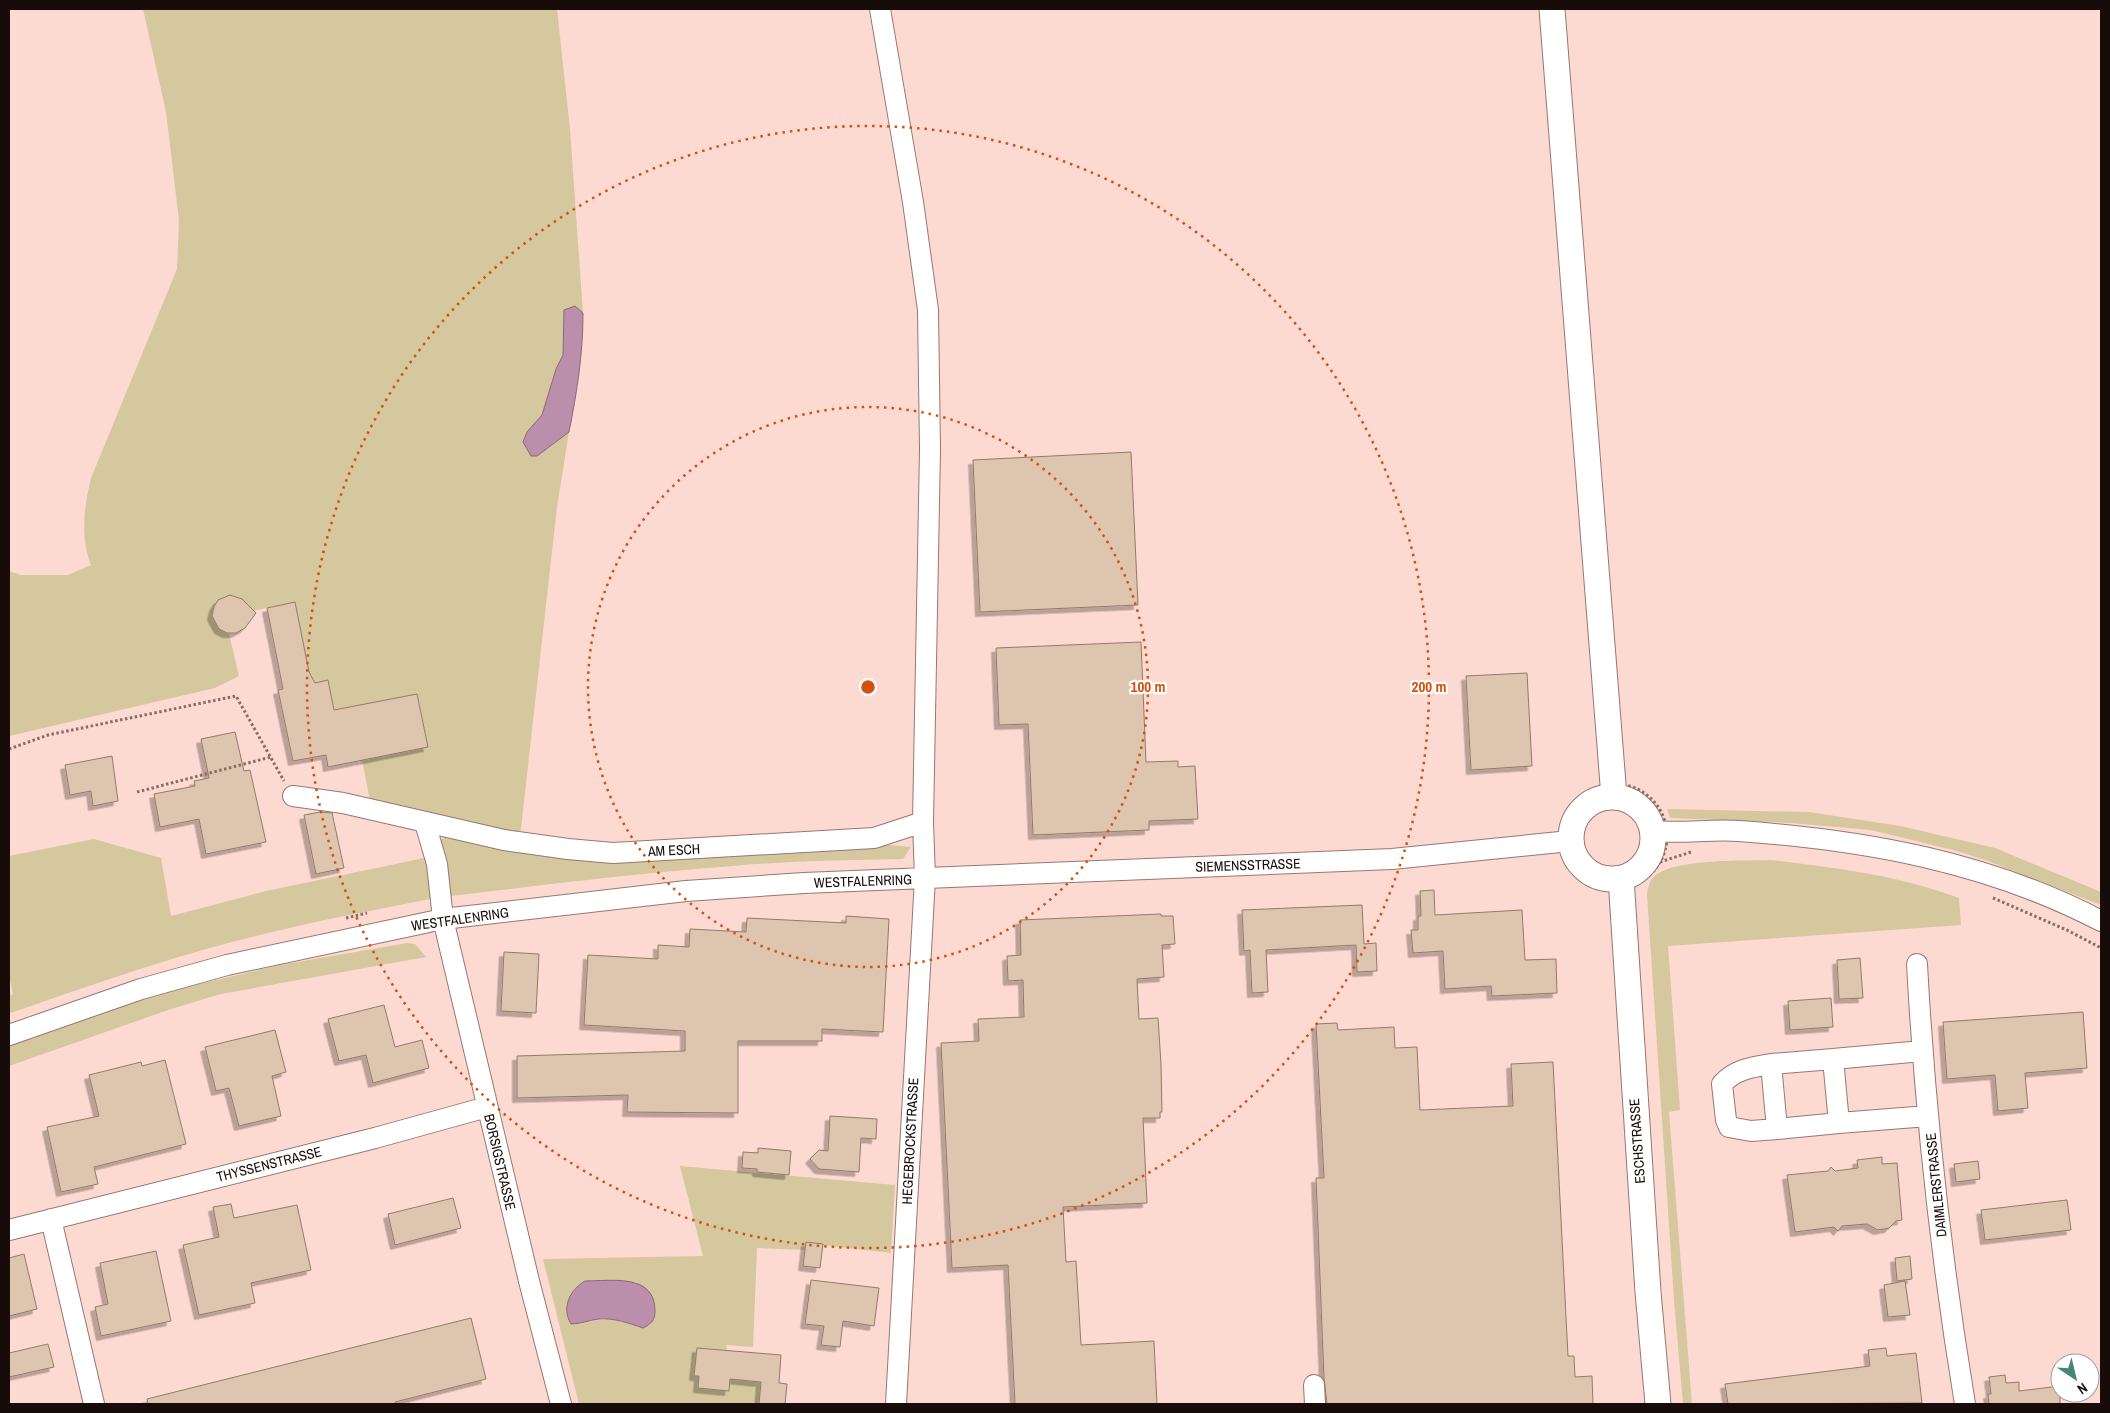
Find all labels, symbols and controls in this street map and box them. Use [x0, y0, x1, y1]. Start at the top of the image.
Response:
text: 100 m [1131, 676, 1165, 697]
text: 200 m [1412, 676, 1446, 697]
centre of rings [859, 678, 877, 696]
street label: AM ESCH [646, 840, 701, 860]
street label: SIEMENSSTRASSE [1195, 854, 1301, 876]
street label: WESTFALENRING [814, 870, 912, 892]
street label: WESTFALENRING [410, 903, 510, 935]
street label: HEGEBROCKSTRASSE [898, 1077, 922, 1205]
street label: ESCHSTRASSE [1625, 1098, 1649, 1184]
street label: BORSIGSTRASSE [480, 1112, 520, 1212]
street label: DAIMLERSTRASSE [1922, 1132, 1950, 1238]
street label: THYSSENSTRASSE [215, 1142, 323, 1186]
north arrow [2050, 1353, 2100, 1403]
text: N [2074, 1379, 2091, 1398]

